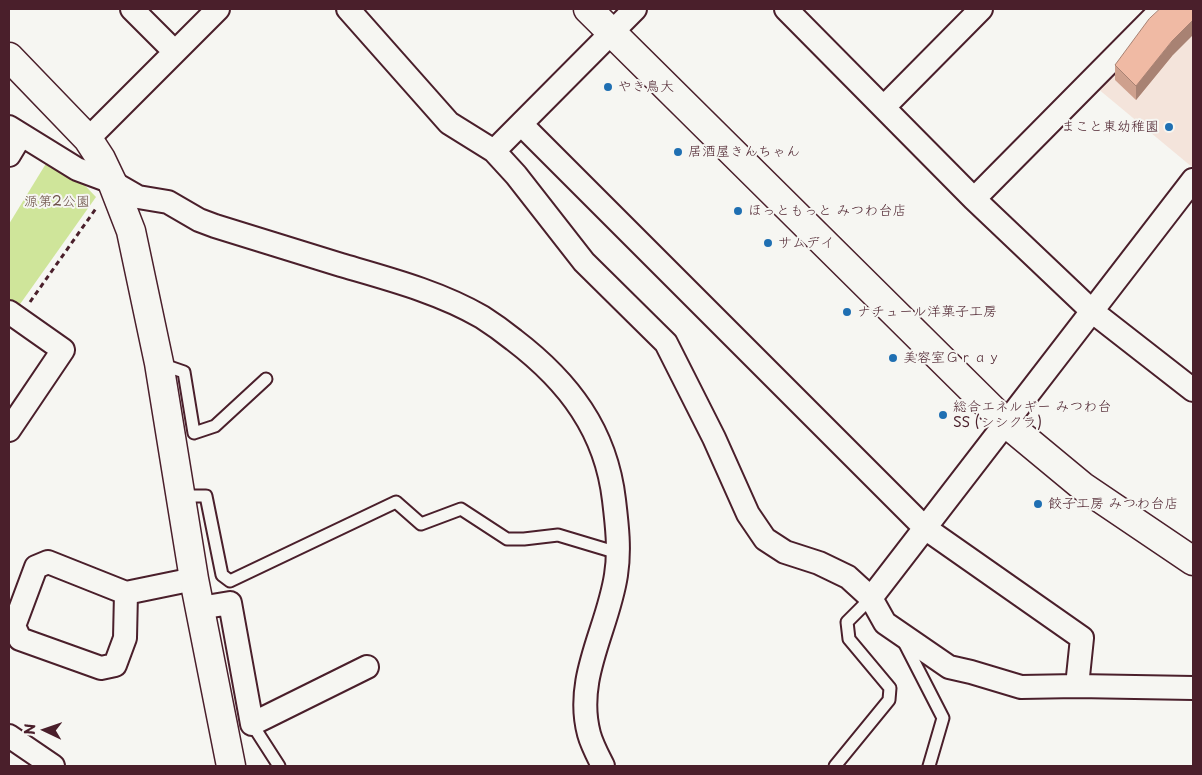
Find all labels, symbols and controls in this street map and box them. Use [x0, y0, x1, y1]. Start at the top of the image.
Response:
place label: やき鳥大 [618, 79, 674, 95]
marker: やき鳥大 [602, 81, 614, 93]
place label: まこと東幼稚園 [1061, 119, 1159, 135]
marker: まこと東幼稚園 [1163, 121, 1175, 133]
place label: 居酒屋きんちゃん [688, 144, 800, 160]
marker: 居酒屋きんちゃん [672, 146, 684, 158]
park label: 源第2公園 [24, 194, 90, 210]
place label: ほっともっと みつわ台店 [748, 203, 907, 219]
marker: ほっともっと みつわ台店 [732, 205, 744, 217]
place label: サムデイ [778, 235, 834, 251]
marker: サムデイ [762, 237, 774, 249]
place label: ナチュール洋菓子工房 [857, 304, 997, 320]
marker: ナチュール洋菓子工房 [841, 306, 853, 318]
place label: 美容室Ｇｒａｙ [903, 350, 1001, 366]
marker: 美容室Ｇｒａｙ [887, 352, 899, 364]
place label: 総合エネルギー みつわ台 SS (シシクラ) [953, 399, 1112, 432]
marker: 総合エネルギー みつわ台 SS (シシクラ) [937, 409, 949, 421]
place label: 餃子工房 みつわ台店 [1048, 496, 1179, 512]
marker: 餃子工房 みつわ台店 [1032, 498, 1044, 510]
north arrow [20, 705, 70, 755]
text: N [19, 723, 40, 735]

